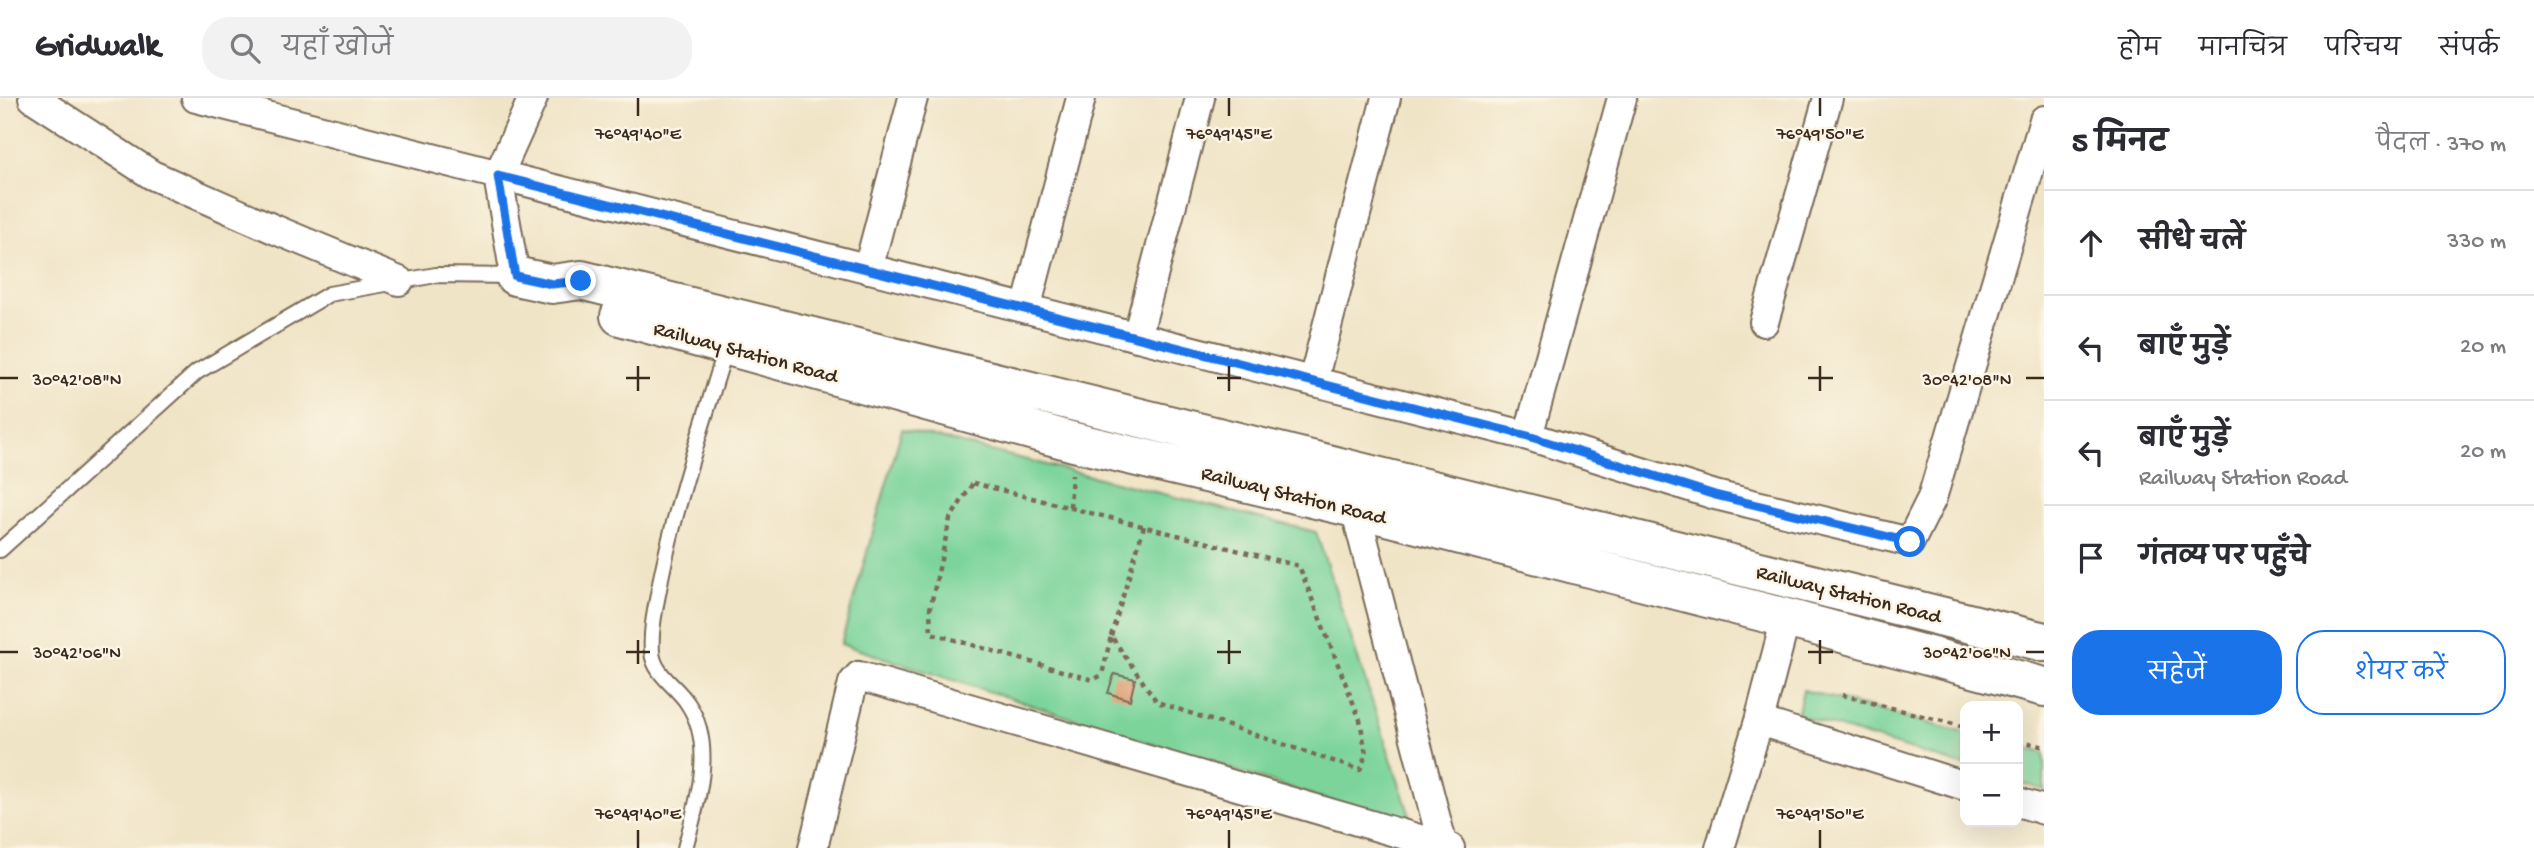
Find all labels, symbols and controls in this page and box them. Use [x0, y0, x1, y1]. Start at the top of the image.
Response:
search box [202, 17, 692, 80]
text: Gridwalk [35, 29, 160, 67]
icon: search [226, 29, 264, 67]
text: यहाँ खोजें [282, 35, 393, 66]
text: होम [2118, 36, 2161, 65]
text: मानचित्र [2199, 36, 2287, 65]
text: परिचय [2325, 36, 2401, 65]
text: संपर्क [2439, 36, 2499, 65]
text: 76°49'40"E [594, 125, 682, 146]
text: 76°49'45"E [1185, 125, 1272, 146]
text: 76°49'50"E [1775, 125, 1864, 146]
text: 5 मिनट [2072, 128, 2168, 163]
text: पैदल · 370 m [2376, 132, 2506, 159]
icon: ahead [2072, 224, 2110, 262]
text: सीधे चलें [2139, 229, 2245, 260]
text: 330 m [2447, 229, 2506, 256]
route end [565, 265, 596, 296]
street label: Railway Station Road [650, 318, 842, 391]
icon: left [2072, 329, 2110, 367]
text: बाएँ मुड़ें [2139, 334, 2230, 365]
text: 20 m [2460, 334, 2506, 361]
text: 30°42'08"N [32, 371, 121, 392]
text: 30°42'08"N [1922, 371, 2011, 392]
text: बाएँ मुड़ें [2139, 426, 2230, 457]
icon: left [2072, 434, 2110, 472]
text: 20 m [2460, 439, 2506, 466]
street label: Railway Station Road [1198, 462, 1390, 533]
text: Railway Station Road [2139, 466, 2347, 493]
route start [1894, 526, 1925, 557]
icon: arrive [2072, 539, 2110, 577]
text: गंतव्य पर पहुँचे [2139, 544, 2309, 575]
street label: Railway Station Road [1753, 561, 1945, 632]
button: सहेजें [2072, 630, 2282, 715]
button: शेयर करें [2296, 630, 2506, 715]
text: 30°42'06"N [32, 644, 121, 665]
text: 30°42'06"N [1922, 644, 2011, 665]
map controls [1960, 701, 2023, 827]
button: + [1960, 701, 2023, 764]
button: − [1960, 764, 2023, 827]
text: 76°49'40"E [594, 805, 682, 826]
text: 76°49'45"E [1185, 805, 1272, 826]
text: 76°49'50"E [1775, 805, 1864, 826]

